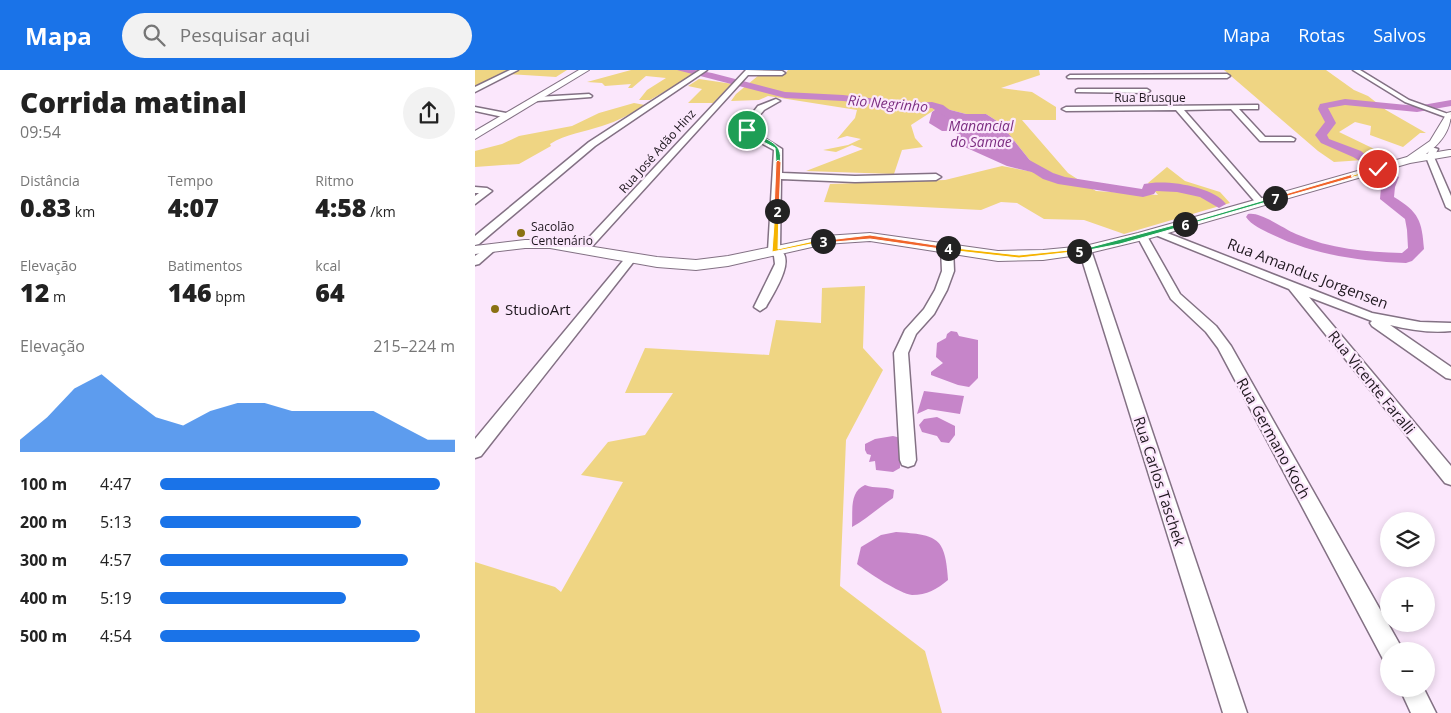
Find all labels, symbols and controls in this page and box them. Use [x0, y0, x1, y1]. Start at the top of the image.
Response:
search box [122, 13, 472, 58]
text: Mapa [25, 19, 92, 52]
icon: search [140, 21, 168, 49]
text: Pesquisar aqui [180, 22, 310, 48]
text: Mapa [1223, 23, 1270, 47]
text: Rotas [1298, 23, 1345, 47]
text: Salvos [1373, 23, 1426, 47]
text: Corrida matinal [20, 83, 247, 121]
button: share [403, 87, 455, 139]
street label: Rua Brusque [1114, 89, 1186, 106]
water label: Rio Negrinho [847, 90, 929, 116]
street label: Rua José Adão Hinz [615, 105, 699, 197]
pin [726, 109, 768, 151]
icon: arrive [733, 116, 761, 144]
water label: Manancial do Samae [948, 116, 1014, 151]
text: 09:54 [20, 121, 61, 143]
pin [1357, 148, 1399, 190]
icon: check [1364, 155, 1392, 183]
text: Distância [20, 171, 80, 190]
text: Tempo [168, 171, 213, 190]
text: Ritmo [315, 171, 354, 190]
pin: 7 [1263, 186, 1287, 210]
text: 7 [1271, 189, 1280, 208]
text: 0.83 [20, 190, 71, 224]
text: 4:07 [168, 190, 219, 224]
text: 4:58 [315, 190, 367, 224]
pin: 2 [765, 198, 789, 224]
text: km [71, 202, 95, 221]
text: /km [367, 202, 396, 221]
text: 2 [773, 202, 782, 221]
pin: 6 [1173, 212, 1197, 236]
text: 6 [1181, 215, 1190, 234]
place label: Sacolão Centenário [531, 218, 593, 249]
marker: Sacolão Centenário [515, 227, 527, 239]
pin: 3 [811, 228, 835, 254]
text: 3 [819, 232, 828, 251]
street label: Rua Amandus Jorgensen [1225, 233, 1391, 313]
pin: 4 [935, 236, 961, 260]
pin: 5 [1067, 238, 1091, 264]
text: 4 [944, 239, 953, 258]
text: 5 [1075, 242, 1084, 261]
text: Elevação [20, 256, 77, 275]
text: Batimentos [168, 256, 243, 275]
text: kcal [315, 256, 341, 275]
text: 12 [20, 275, 49, 309]
text: 146 [168, 275, 212, 309]
text: 64 [315, 275, 345, 309]
text: m [49, 287, 66, 306]
text: bpm [212, 287, 245, 306]
place label: StudioArt [505, 299, 571, 319]
marker: StudioArt [489, 303, 501, 315]
street label: Rua Vicente Faralli [1324, 326, 1420, 438]
text: Elevação [20, 335, 85, 357]
text: 215–224 m [373, 335, 455, 357]
street label: Rua Germano Koch [1233, 374, 1315, 502]
street label: Rua Carlos Taschek [1130, 414, 1190, 548]
text: 100 m [20, 473, 67, 495]
text: 4:47 [100, 473, 132, 495]
text: 200 m [20, 511, 67, 533]
text: 5:13 [100, 511, 132, 533]
map controls [1380, 512, 1435, 697]
button: layers [1380, 512, 1435, 567]
text: 300 m [20, 549, 67, 571]
text: 4:57 [100, 549, 132, 571]
button: + [1380, 577, 1435, 632]
text: 400 m [20, 587, 67, 609]
text: 5:19 [100, 587, 132, 609]
text: 500 m [20, 625, 67, 647]
text: 4:54 [100, 625, 132, 647]
button: − [1380, 642, 1435, 697]

